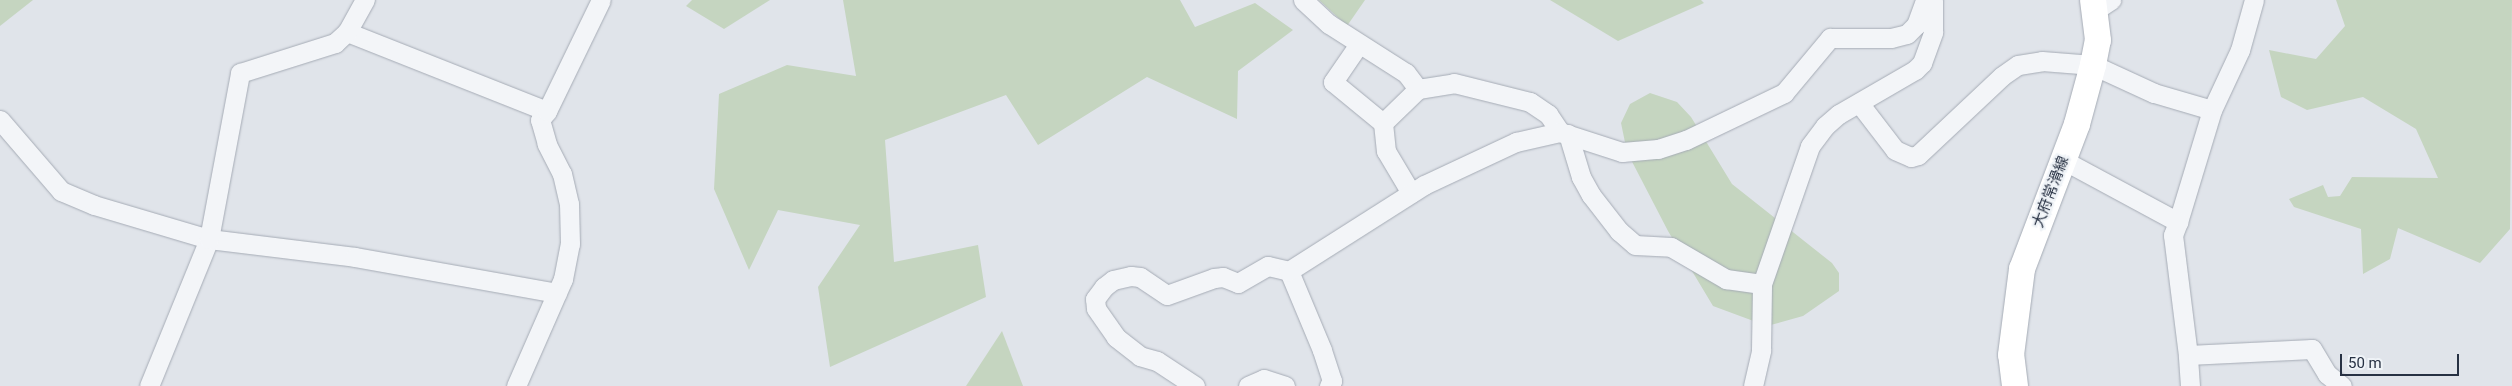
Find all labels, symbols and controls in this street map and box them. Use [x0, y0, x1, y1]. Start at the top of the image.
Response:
street label: 大府常滑線 [2029, 154, 2073, 230]
scale bar [2342, 344, 2461, 376]
text: 50 m [2348, 354, 2382, 372]

